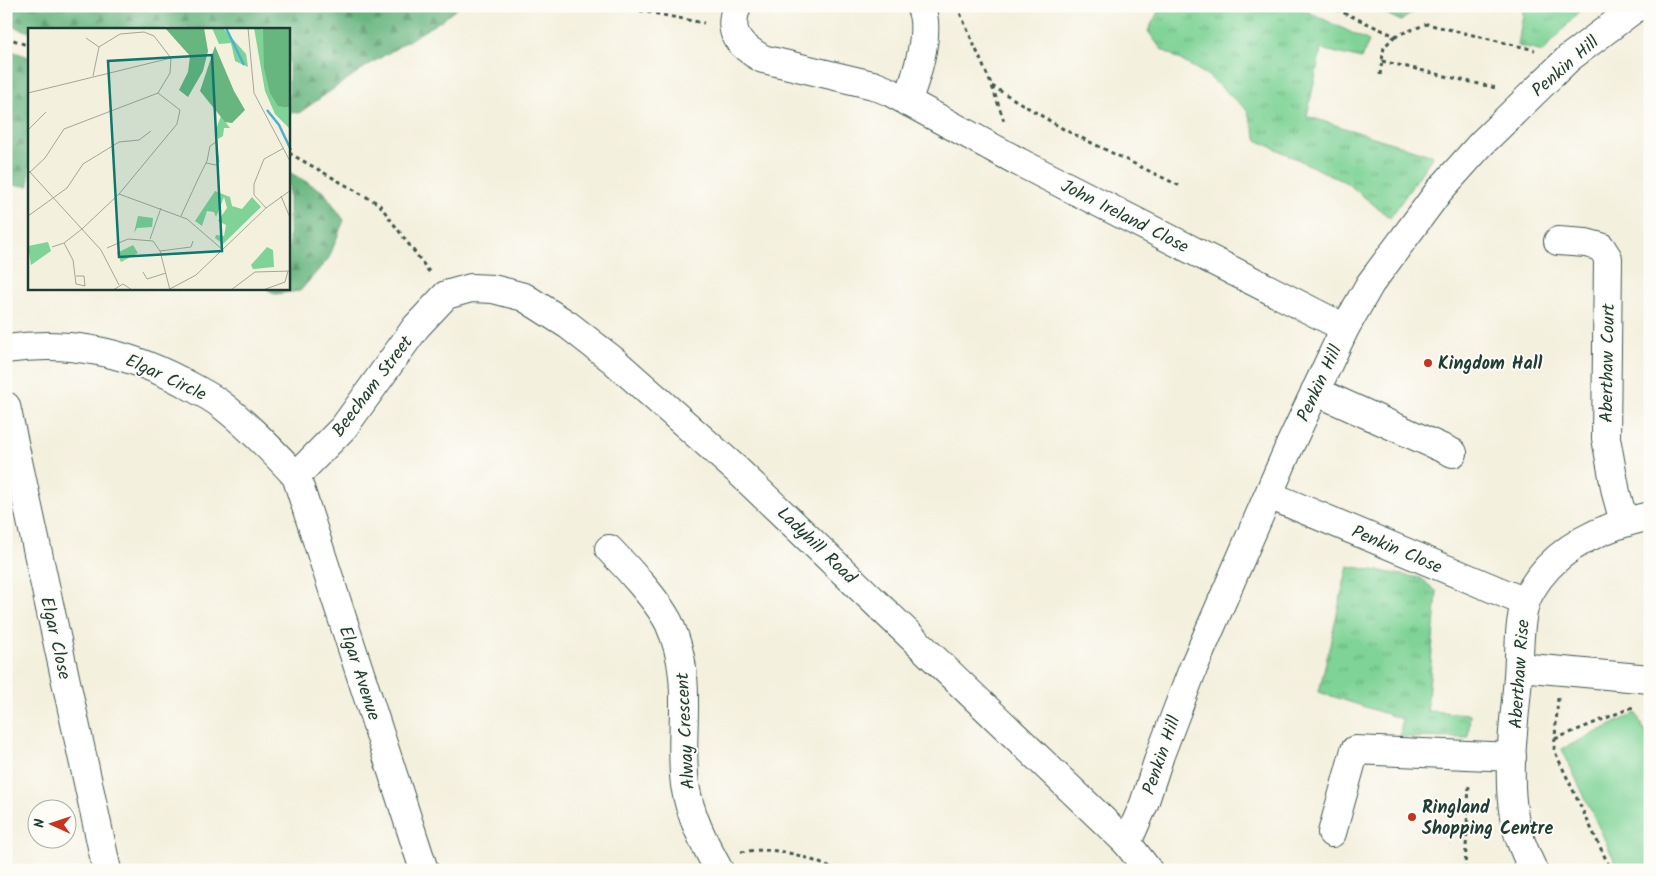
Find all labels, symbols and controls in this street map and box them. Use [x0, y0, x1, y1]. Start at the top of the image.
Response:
inset map [28, 28, 290, 290]
street label: Penkin Hill [1525, 29, 1607, 105]
street label: John Ireland Close [1055, 173, 1193, 262]
street label: Aberthaw Court [1593, 302, 1624, 423]
street label: Beecham Street [325, 329, 422, 444]
street label: Penkin Hill [1290, 340, 1351, 427]
street label: Elgar Circle [120, 347, 211, 410]
place label: Kingdom Hall [1438, 350, 1542, 379]
marker: Kingdom Hall [1422, 357, 1434, 369]
street label: Ladyhill Road [769, 500, 863, 593]
street label: Penkin Close [1347, 518, 1446, 583]
street label: Elgar Close [31, 594, 78, 683]
street label: Aberthaw Rise [1502, 619, 1539, 730]
street label: Elgar Avenue [330, 622, 388, 725]
street label: Alway Crescent [669, 671, 704, 790]
street label: Penkin Hill [1135, 711, 1190, 799]
place label: Ringland Shopping Centre [1422, 794, 1553, 844]
north arrow [28, 798, 78, 848]
marker: Ringland Shopping Centre [1406, 811, 1418, 823]
text: N [29, 818, 51, 828]

